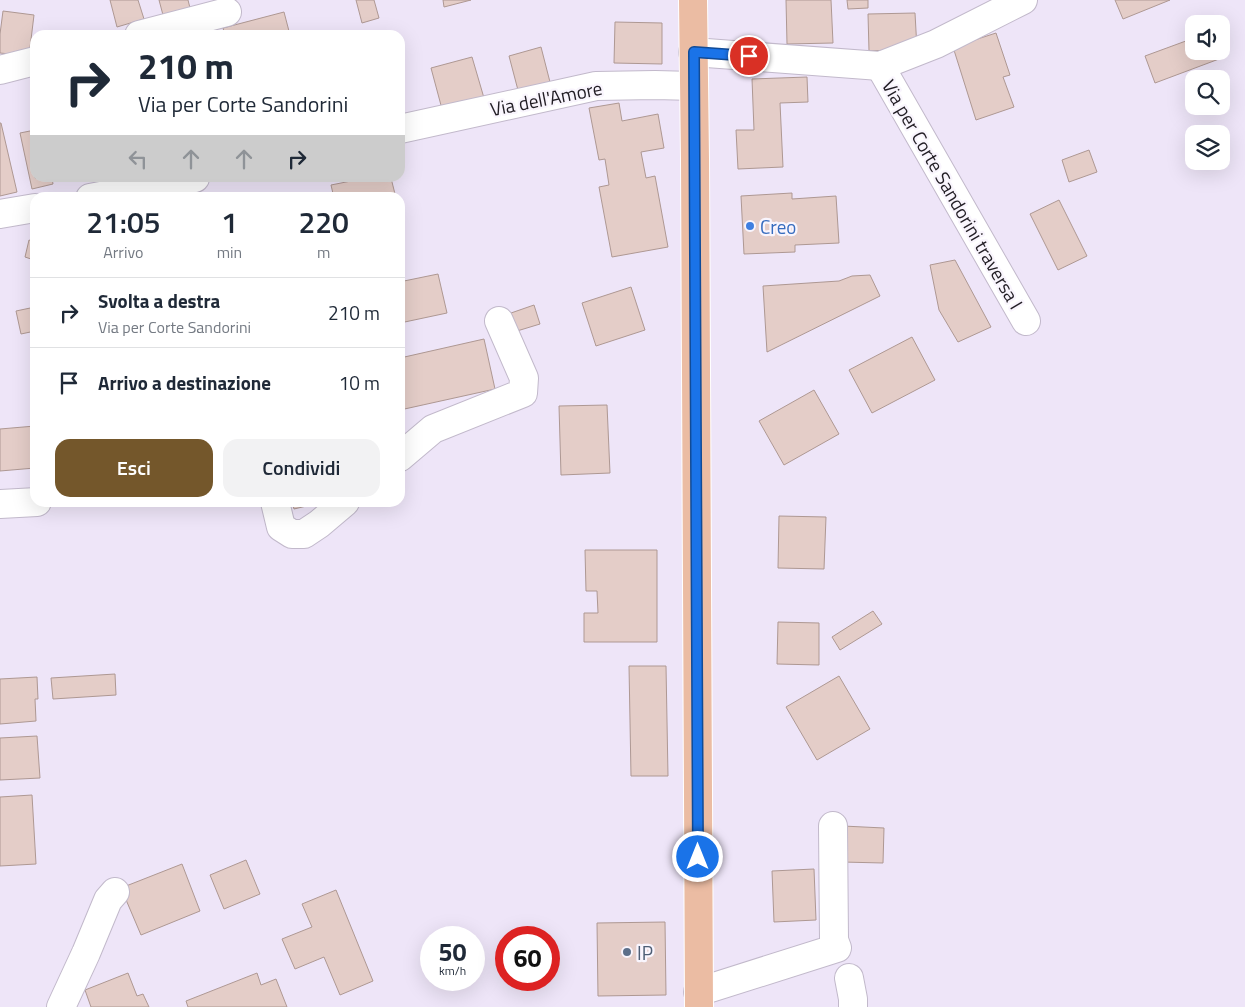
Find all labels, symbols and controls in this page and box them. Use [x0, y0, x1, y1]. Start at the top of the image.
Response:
map controls [1185, 15, 1230, 170]
button: sound [1185, 15, 1230, 60]
pin [728, 35, 770, 77]
text: 210 m [138, 39, 234, 93]
icon: arrive [735, 42, 763, 70]
icon: right [55, 50, 120, 115]
button: search [1185, 70, 1230, 115]
street label: Via dell'Amore [487, 73, 605, 123]
street label: Via per Corte Sandorini traversa I [875, 74, 1031, 314]
text: Via per Corte Sandorini [138, 87, 348, 121]
button: layers [1185, 125, 1230, 170]
icon: left [124, 145, 152, 173]
icon: ahead [177, 145, 205, 173]
icon: ahead [230, 145, 258, 173]
icon: right [283, 145, 311, 173]
text: 21:05 [86, 199, 161, 245]
text: 1 [221, 199, 238, 245]
text: 220 [298, 199, 349, 245]
place label: Creo [760, 212, 796, 241]
marker: Creo [744, 220, 756, 232]
text: Arrivo [103, 240, 143, 264]
text: min [217, 240, 242, 264]
text: m [317, 240, 330, 264]
text: Svolta a destra [98, 286, 220, 315]
text: 210 m [328, 298, 380, 327]
icon: right [55, 299, 83, 327]
text: Via per Corte Sandorini [98, 315, 251, 339]
text: Arrivo a destinazione [98, 368, 271, 397]
text: 10 m [339, 368, 380, 397]
icon: arrive [55, 369, 83, 397]
button: Esci [55, 439, 213, 497]
button: Condividi [223, 439, 380, 497]
position arrow [671, 830, 723, 882]
speed limit sign: 60 [495, 926, 560, 991]
text: 50 [438, 933, 467, 971]
place label: IP [637, 938, 653, 967]
marker: IP [621, 946, 633, 958]
text: km/h [439, 961, 466, 980]

